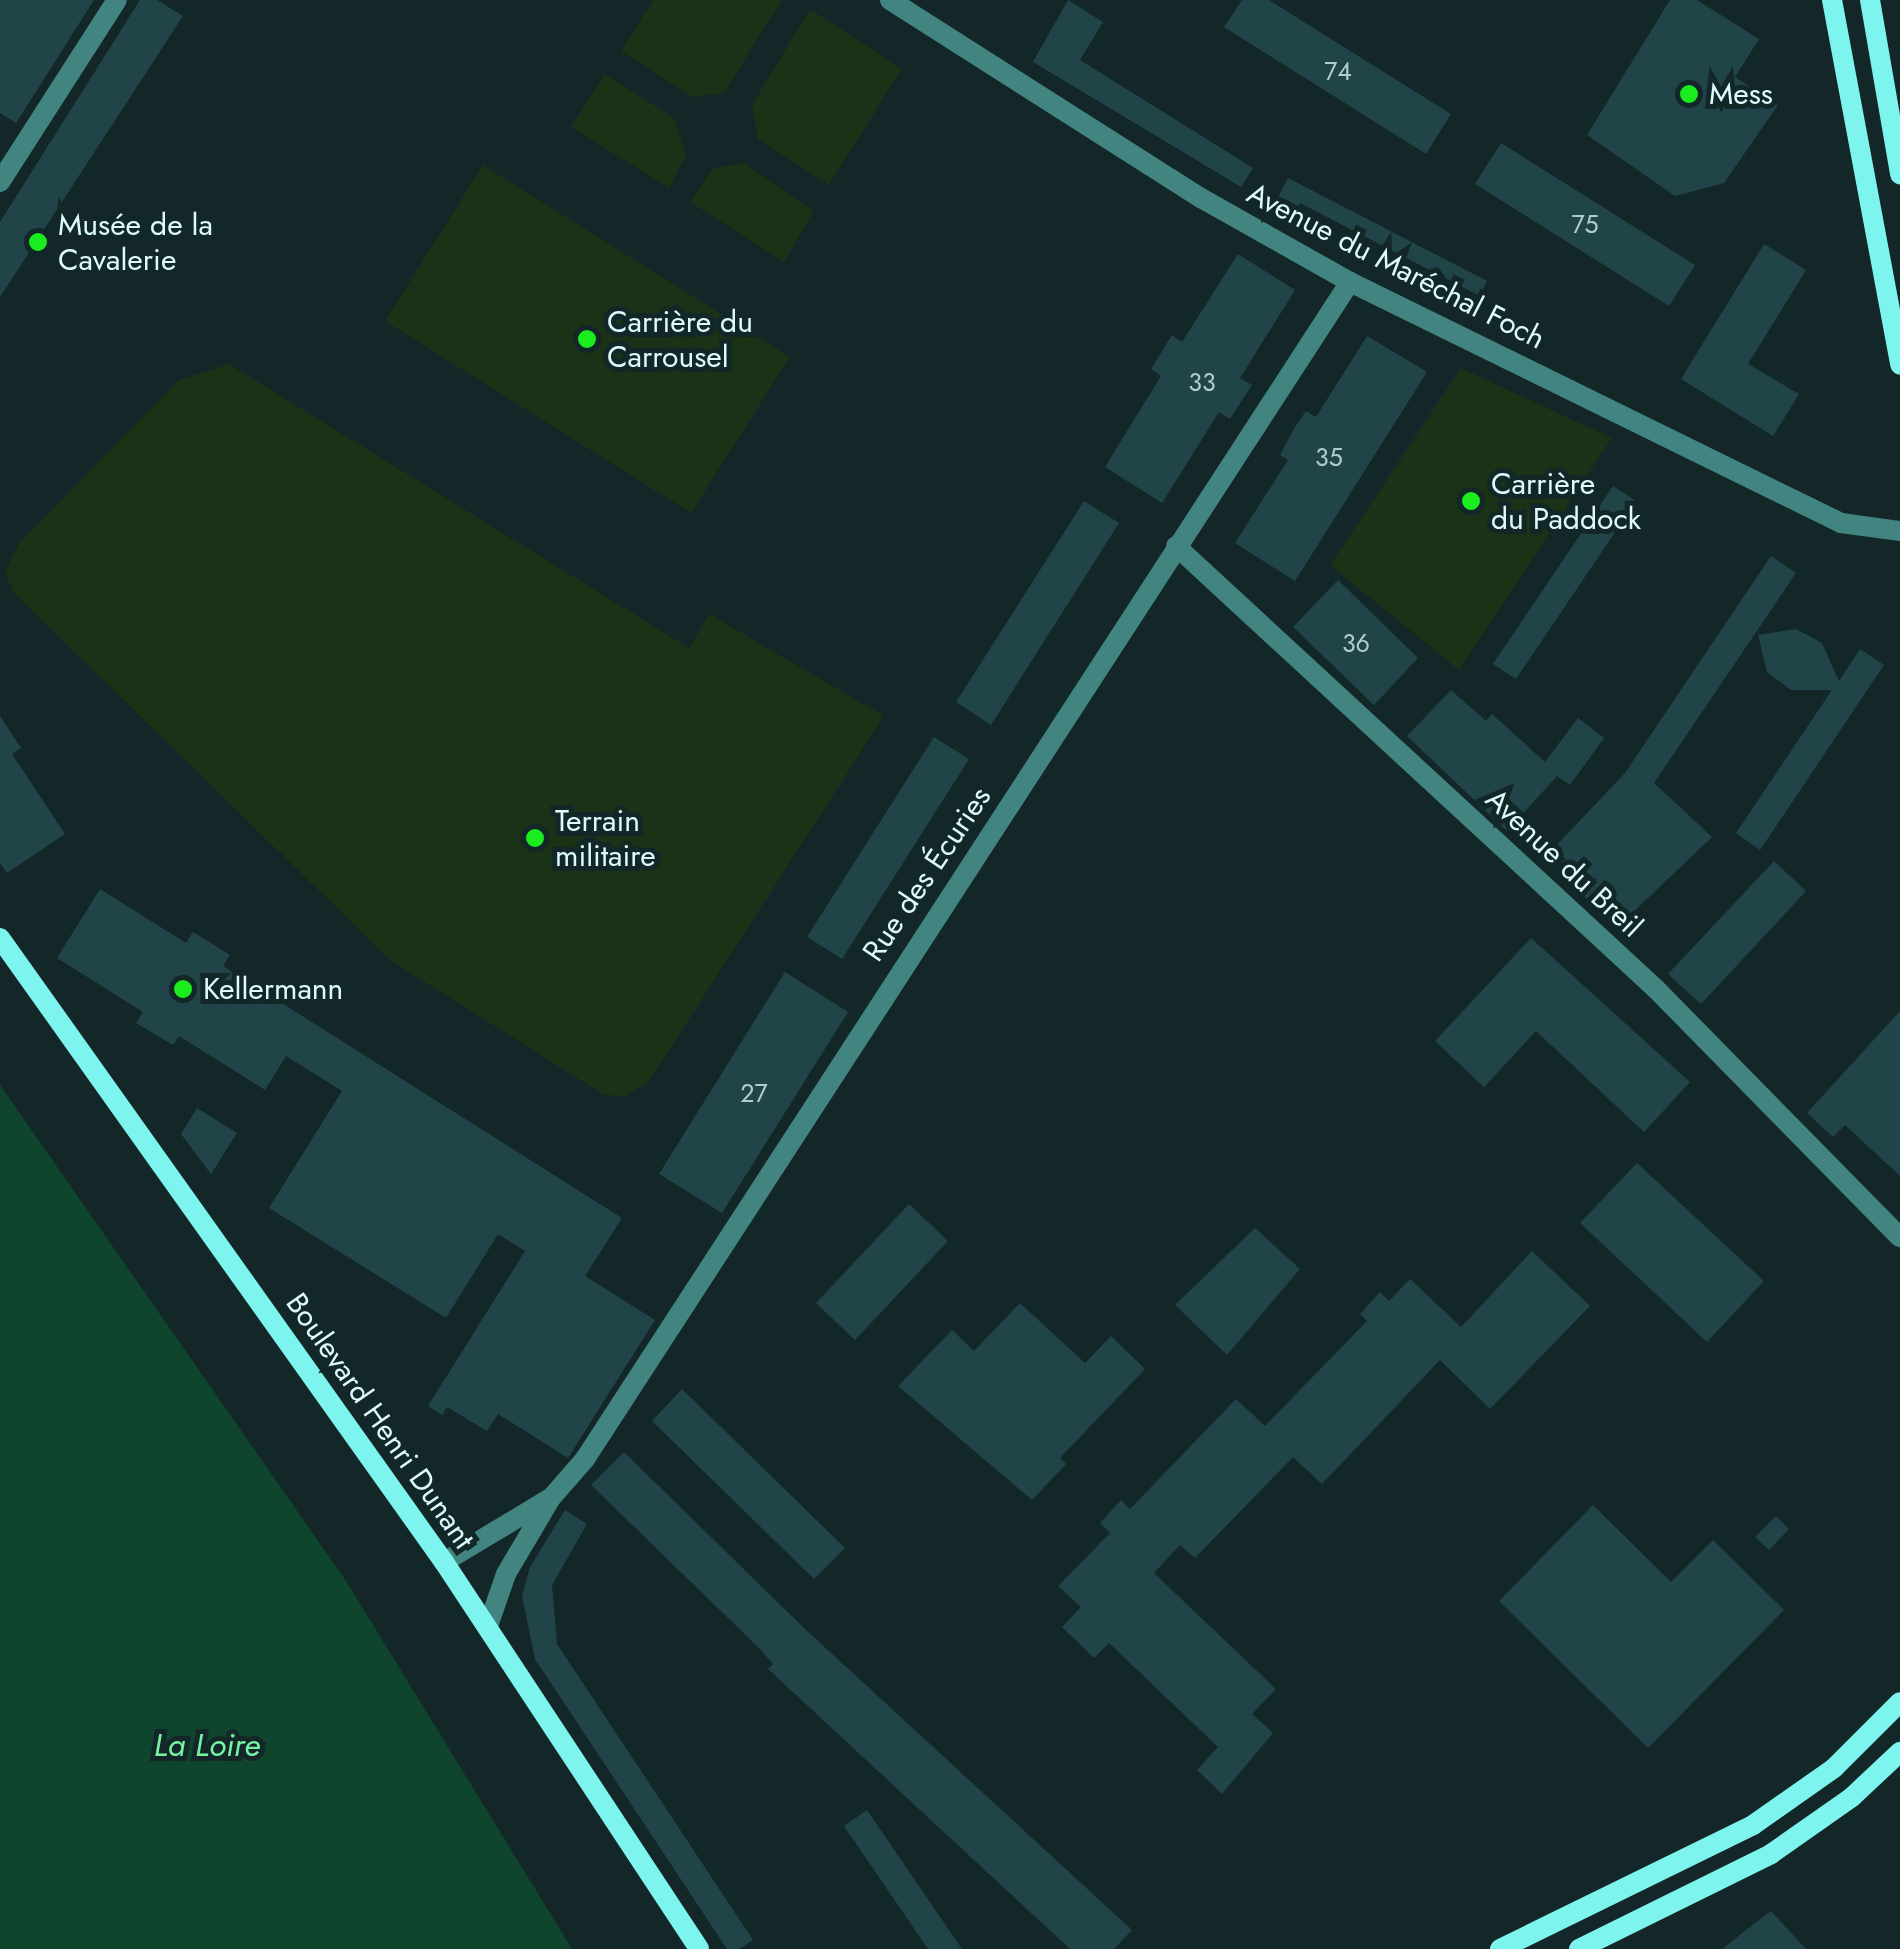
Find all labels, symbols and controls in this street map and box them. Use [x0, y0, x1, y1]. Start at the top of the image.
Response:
house number: 74 [1324, 56, 1352, 86]
place label: Mess [1709, 76, 1773, 112]
marker: Mess [1678, 83, 1700, 105]
street label: Avenue du Maréchal Foch [1241, 175, 1551, 357]
place label: Musée de la Cavalerie [58, 207, 213, 278]
house number: 75 [1571, 209, 1599, 239]
marker: Musée de la Cavalerie [27, 231, 49, 253]
place label: Carrière du Carrousel [607, 304, 753, 374]
marker: Carrière du Carrousel [576, 328, 598, 350]
house number: 33 [1188, 367, 1216, 397]
house number: 35 [1315, 442, 1343, 472]
place label: Carrière du Paddock [1491, 466, 1641, 536]
marker: Carrière du Paddock [1460, 490, 1482, 512]
house number: 36 [1342, 628, 1370, 658]
street label: Rue des Écuries [855, 780, 999, 968]
street label: Avenue du Breil [1478, 781, 1650, 945]
place label: Terrain militaire [555, 803, 656, 874]
marker: Terrain militaire [524, 827, 546, 849]
place label: Kellermann [203, 971, 343, 1007]
marker: Kellermann [172, 978, 194, 1000]
house number: 27 [740, 1078, 768, 1108]
street label: Boulevard Henri Dunant [278, 1286, 482, 1556]
water label: La Loire [154, 1726, 260, 1764]

